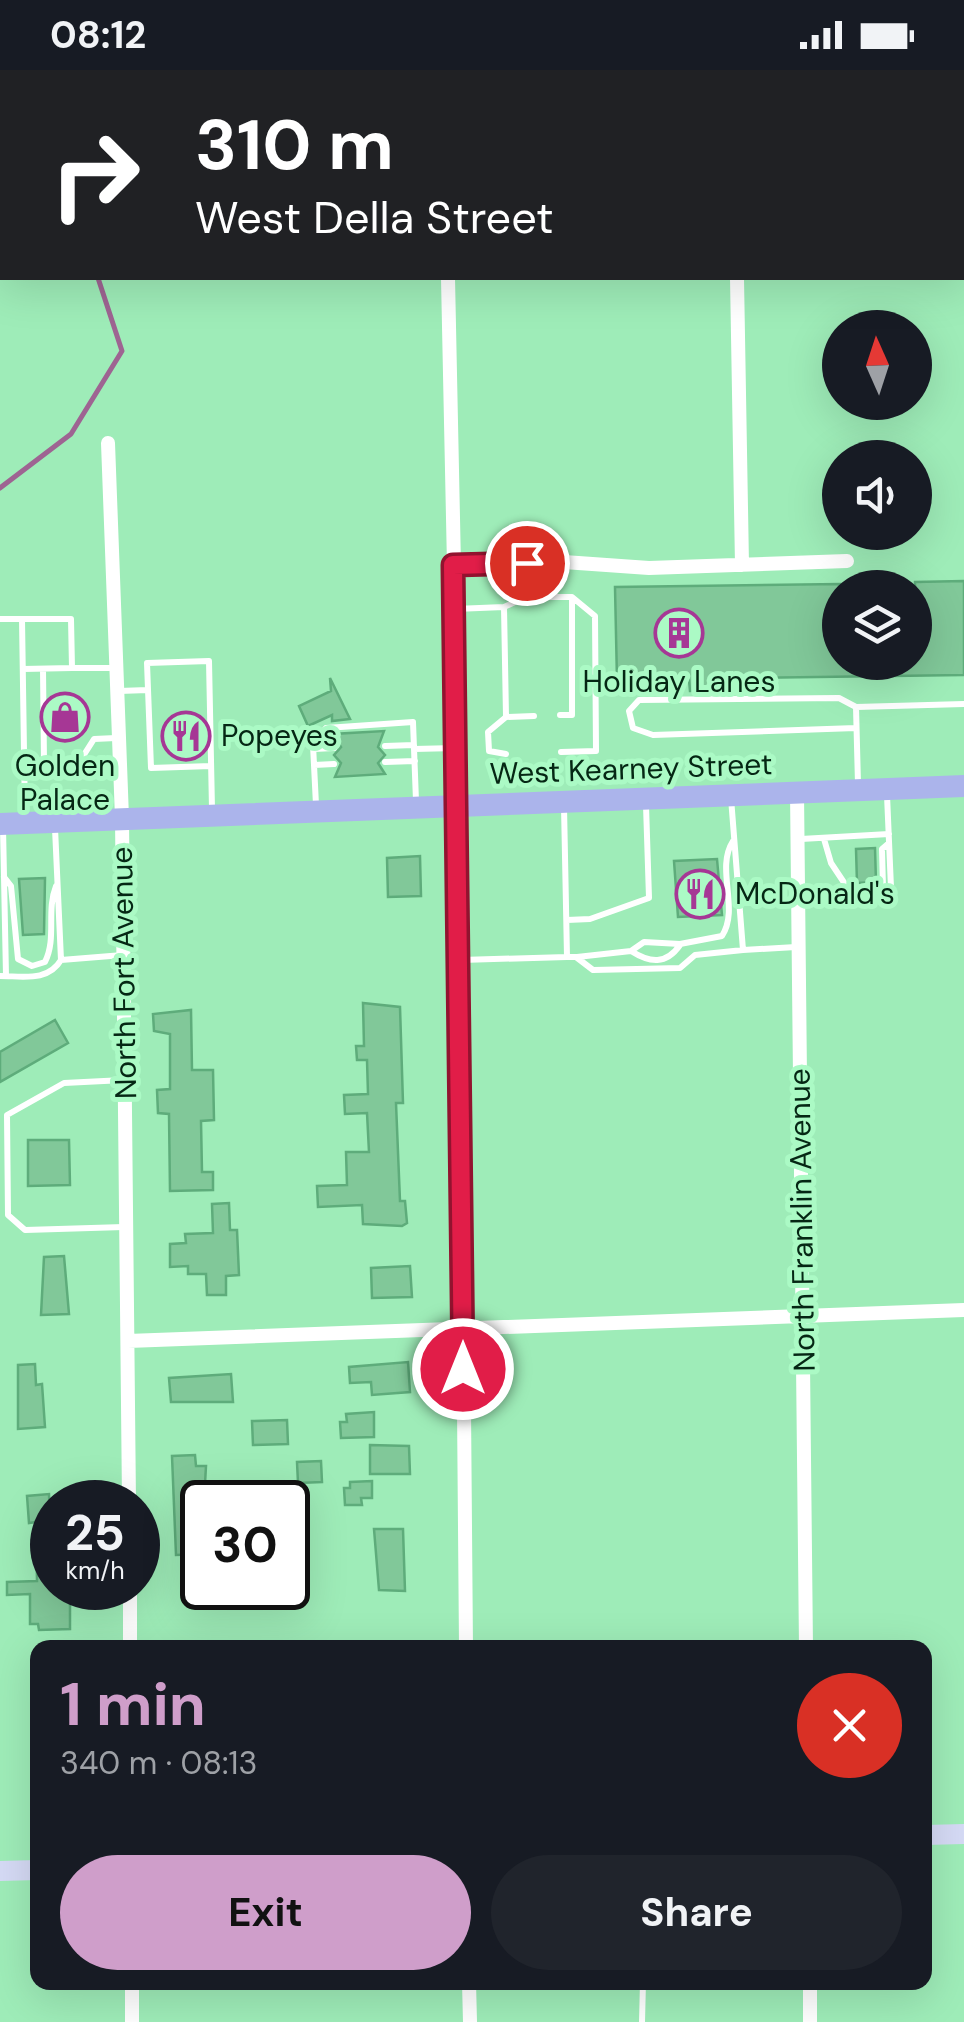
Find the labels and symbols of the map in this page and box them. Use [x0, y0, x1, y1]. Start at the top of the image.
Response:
north arrow [822, 310, 932, 420]
pin [485, 521, 570, 606]
building icon: Holiday Lanes [653, 607, 705, 659]
place label: Holiday Lanes [583, 662, 775, 701]
shop icon: Golden Palace [39, 691, 91, 743]
restaurant icon: Popeyes [160, 710, 212, 762]
place label: Popeyes [221, 716, 338, 755]
street label: West Kearney Street [489, 744, 773, 793]
place label: Golden Palace [15, 746, 115, 819]
street label: North Fort Avenue [102, 846, 145, 1100]
restaurant icon: McDonald's [674, 868, 726, 920]
place label: McDonald's [735, 874, 895, 913]
street label: North Franklin Avenue [779, 1068, 824, 1372]
position arrow [411, 1317, 515, 1421]
speed limit sign: 30 [180, 1480, 310, 1610]

